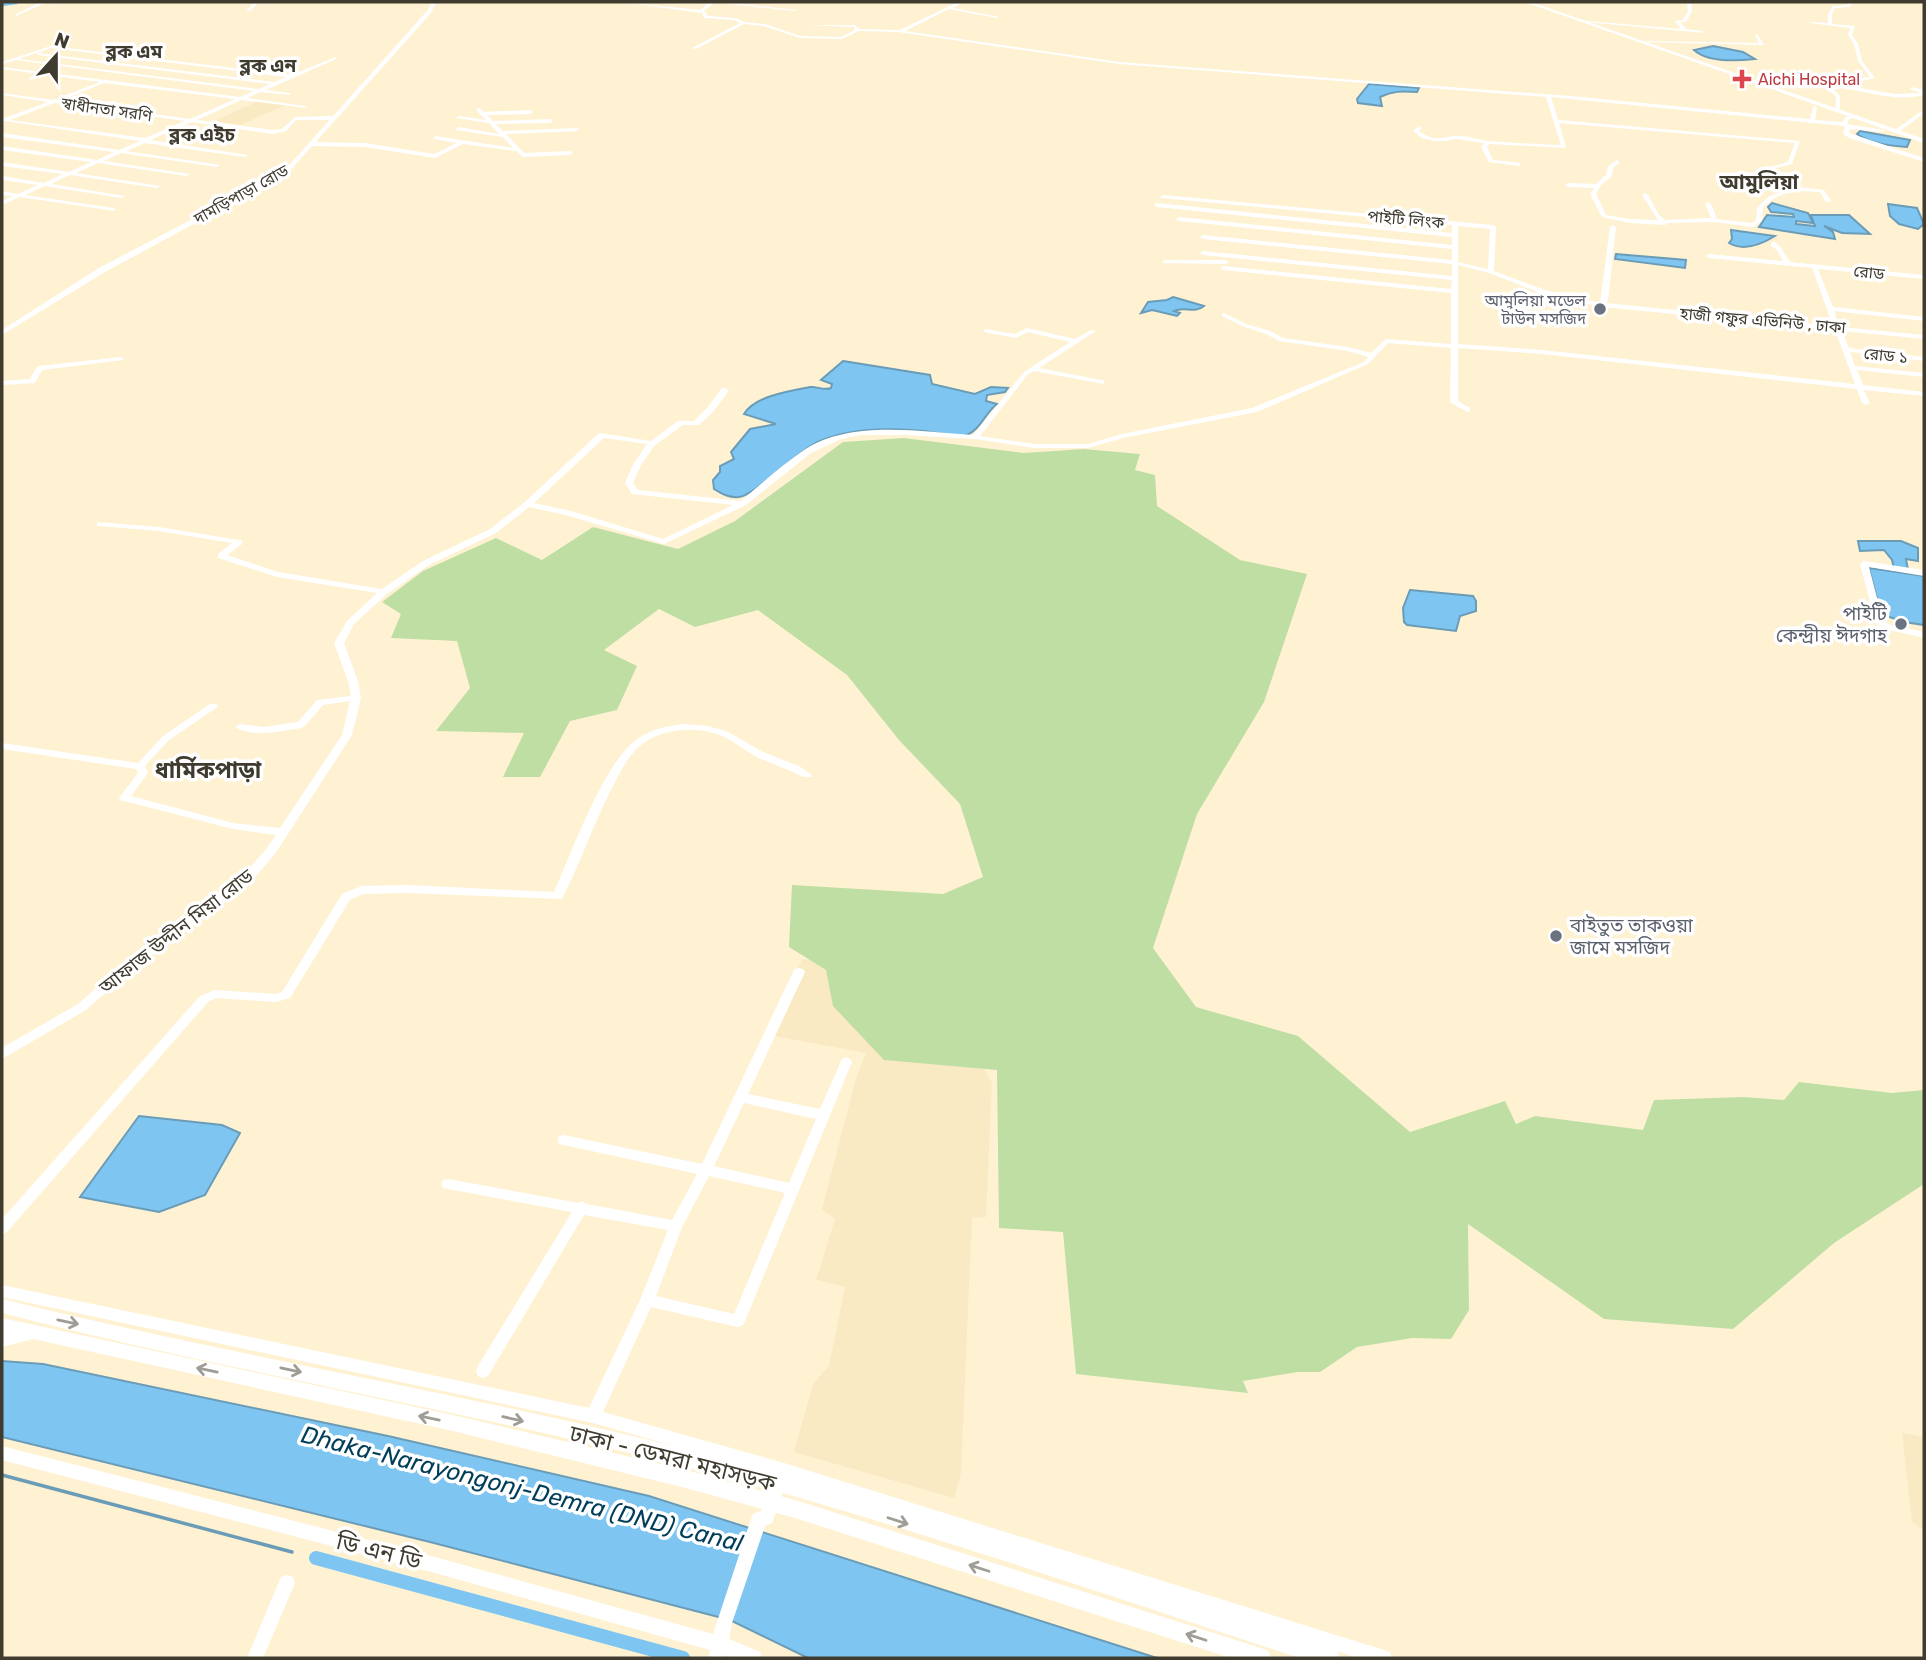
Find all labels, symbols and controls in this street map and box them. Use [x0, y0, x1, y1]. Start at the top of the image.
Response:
north arrow [21, 21, 91, 91]
text: N [51, 27, 72, 54]
district label: ব্লক এম [105, 40, 164, 63]
district label: ব্লক এন [239, 54, 298, 77]
marker: Aichi Hospital [1732, 69, 1752, 89]
place label: Aichi Hospital [1758, 70, 1860, 89]
street label: স্বাধীনতা সরণি [59, 94, 154, 125]
district label: ব্লক এইচ [168, 123, 235, 146]
street label: দামড়িপাড়া রোড [190, 160, 292, 229]
district label: আমুলিয়া [1718, 169, 1800, 194]
street label: পাইটি লিংক [1367, 207, 1446, 232]
street label: রোড [1853, 261, 1886, 284]
place label: আমুলিয়া মডেল টাউন মসজিদ [1484, 291, 1587, 328]
marker: আমুলিয়া মডেল টাউন মসজিদ [1592, 301, 1608, 317]
street label: হাজী গফুর এভিনিউ , ঢাকা [1678, 304, 1847, 337]
street label: রোড ১ [1863, 344, 1909, 367]
place label: পাইটি কেন্দ্রীয় ঈদগাহ [1776, 602, 1888, 647]
marker: পাইটি কেন্দ্রীয় ঈদগাহ [1893, 616, 1909, 632]
district label: ধার্মিকপাড়া [155, 756, 262, 784]
street label: আফাজ উদ্দীন মিয়া রোড [94, 864, 258, 999]
place label: বাইতুত তাকওয়া জামে মসজিদ [1569, 914, 1694, 959]
marker: বাইতুত তাকওয়া জামে মসজিদ [1548, 928, 1564, 944]
one-way arrow [56, 1316, 79, 1330]
one-way arrow [196, 1363, 219, 1377]
one-way arrow [279, 1363, 302, 1377]
one-way arrow [418, 1411, 441, 1425]
one-way arrow [501, 1412, 524, 1426]
street label: ঢাকা - ডেমরা মহাসড়ক [566, 1419, 780, 1497]
water label: Dhaka-Narayongonj-Demra (DND) Canal [298, 1420, 747, 1558]
one-way arrow [887, 1515, 909, 1528]
street label: ডি এন ডি [332, 1527, 425, 1575]
one-way arrow [968, 1561, 990, 1574]
one-way arrow [1185, 1630, 1207, 1643]

